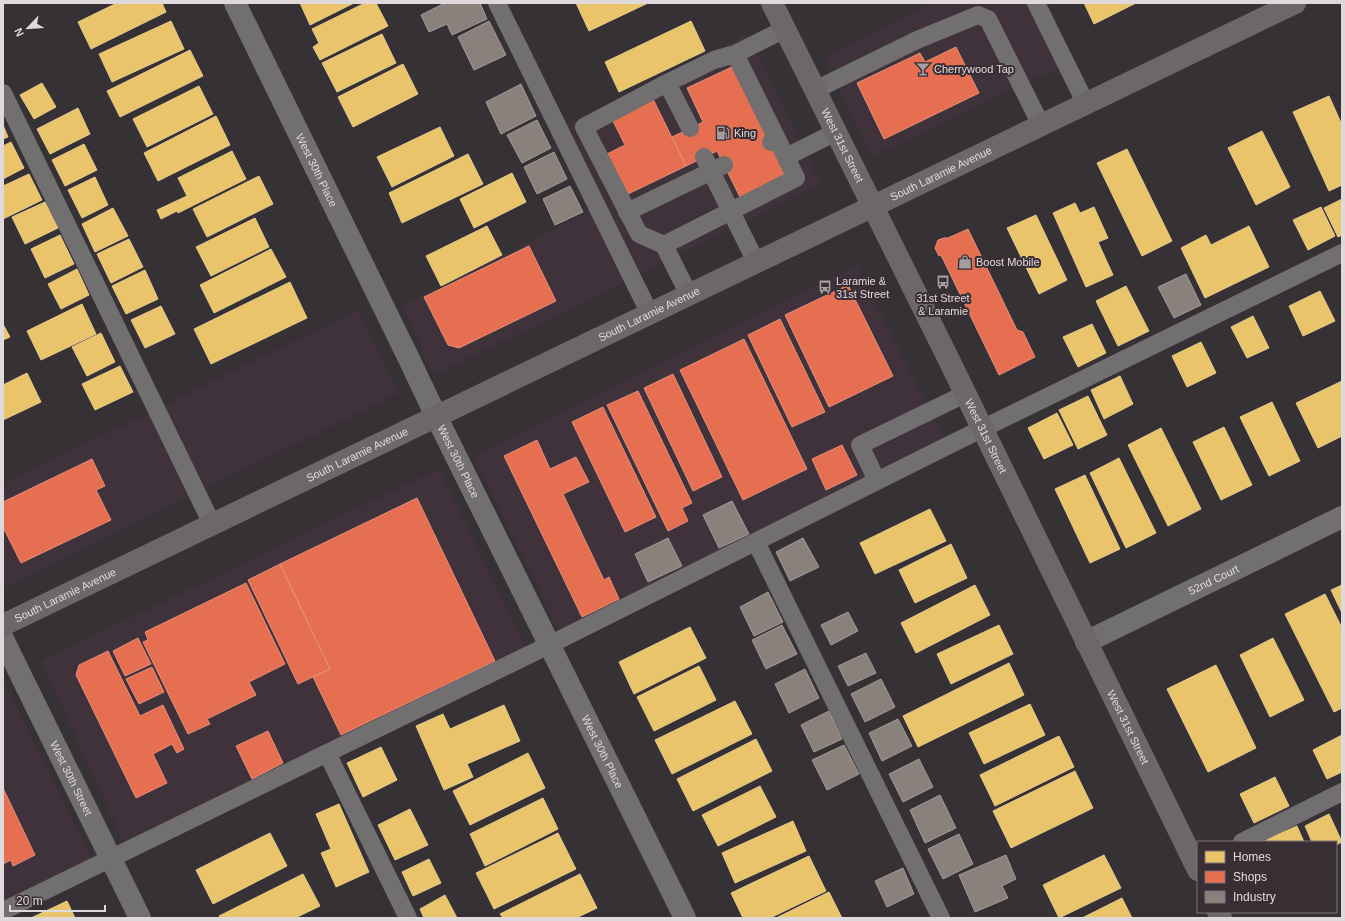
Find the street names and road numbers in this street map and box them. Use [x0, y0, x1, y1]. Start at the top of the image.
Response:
street label: West 31st Street [819, 106, 866, 184]
street label: West 30th Place [294, 132, 340, 209]
street label: South Laramie Avenue [888, 144, 994, 203]
street label: South Laramie Avenue [596, 284, 702, 344]
street label: West 31st Street [963, 397, 1009, 475]
street label: West 30th Place [435, 423, 482, 500]
street label: South Laramie Avenue [304, 425, 410, 484]
street label: 52nd Court [1186, 562, 1241, 597]
street label: South Laramie Avenue [12, 566, 118, 625]
street label: West 31st Street [1105, 688, 1151, 766]
street label: West 30th Place [579, 713, 626, 790]
street label: West 30th Street [48, 739, 95, 818]

